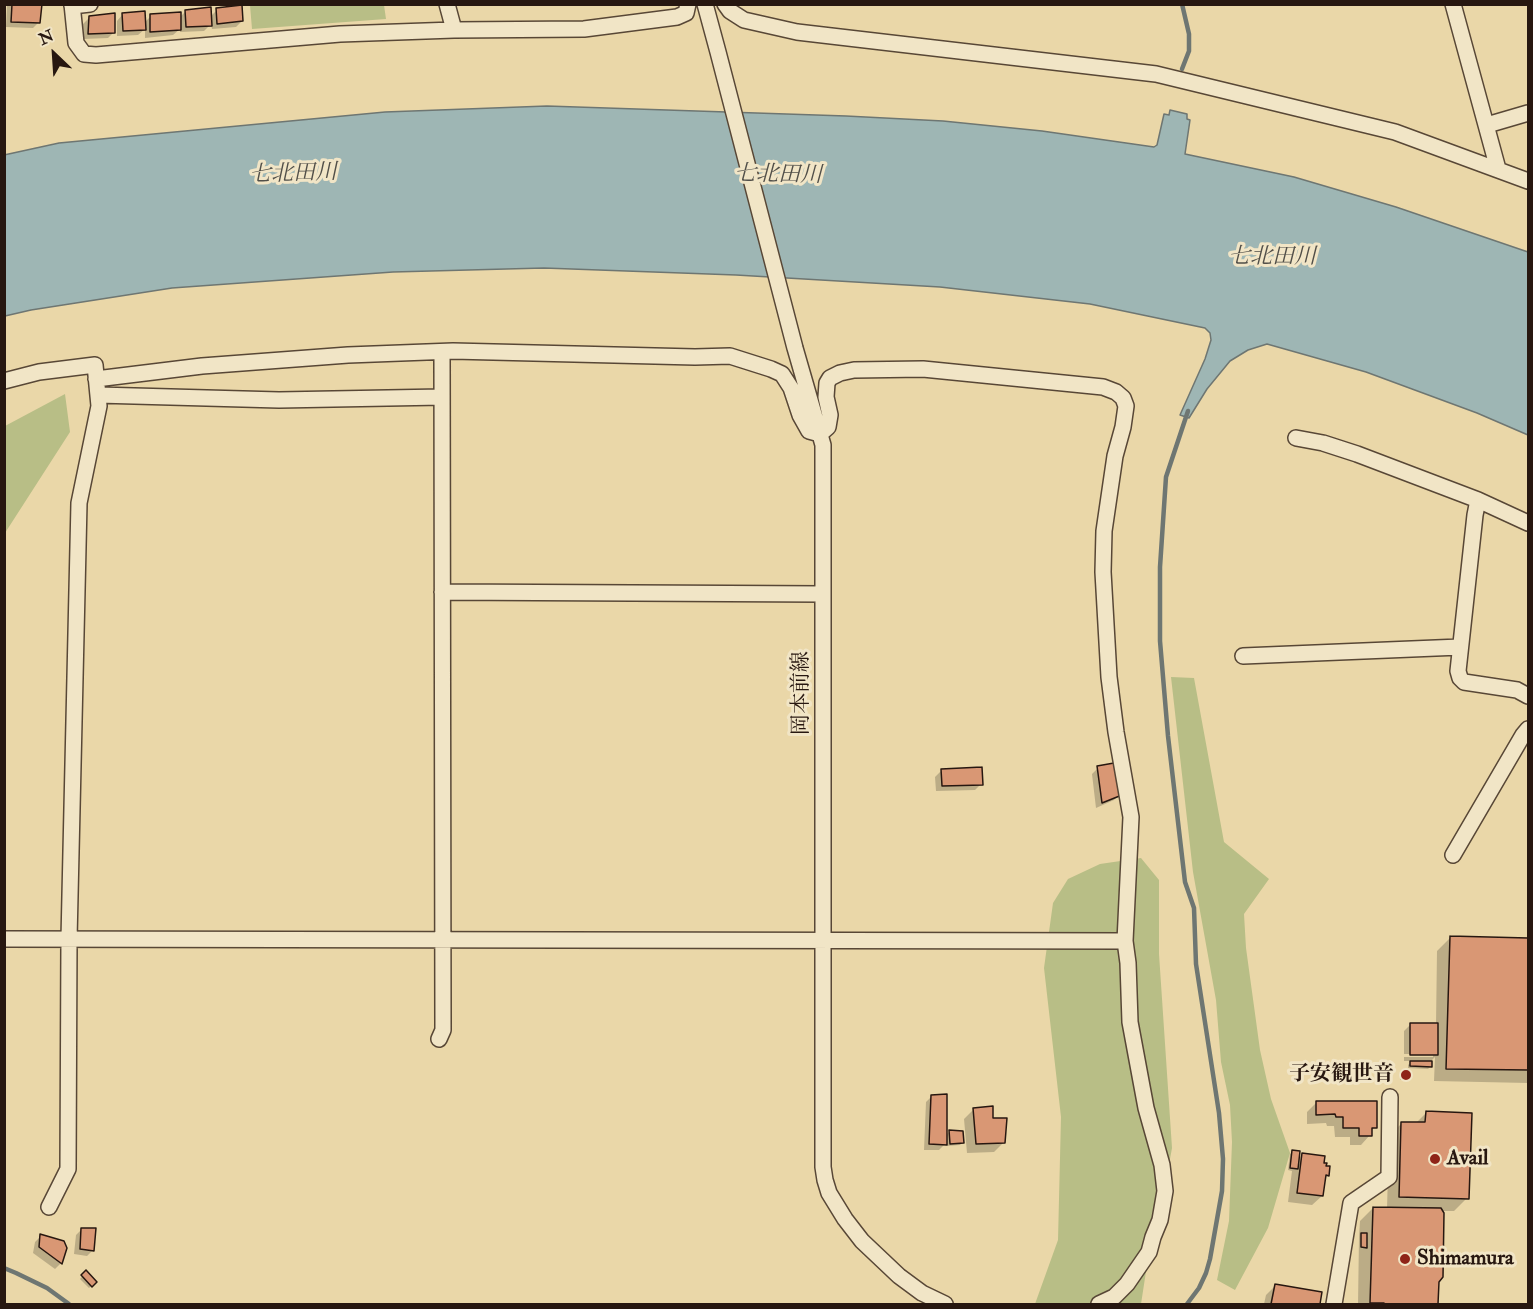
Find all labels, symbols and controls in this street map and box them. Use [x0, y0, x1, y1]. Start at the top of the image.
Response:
north arrow [24, 24, 84, 84]
text: N [36, 26, 57, 50]
water label: 七北田川 [249, 160, 337, 190]
water label: 七北田川 [734, 162, 822, 190]
water label: 七北田川 [1228, 245, 1316, 271]
street label: 岡本前線 [789, 651, 815, 735]
place label: 子安観世音 [1289, 1062, 1394, 1088]
marker: 子安観世音 [1399, 1068, 1413, 1082]
place label: Avail [1447, 1146, 1488, 1172]
marker: Avail [1428, 1152, 1442, 1166]
place label: Shimamura [1417, 1246, 1514, 1272]
marker: Shimamura [1398, 1252, 1412, 1266]

